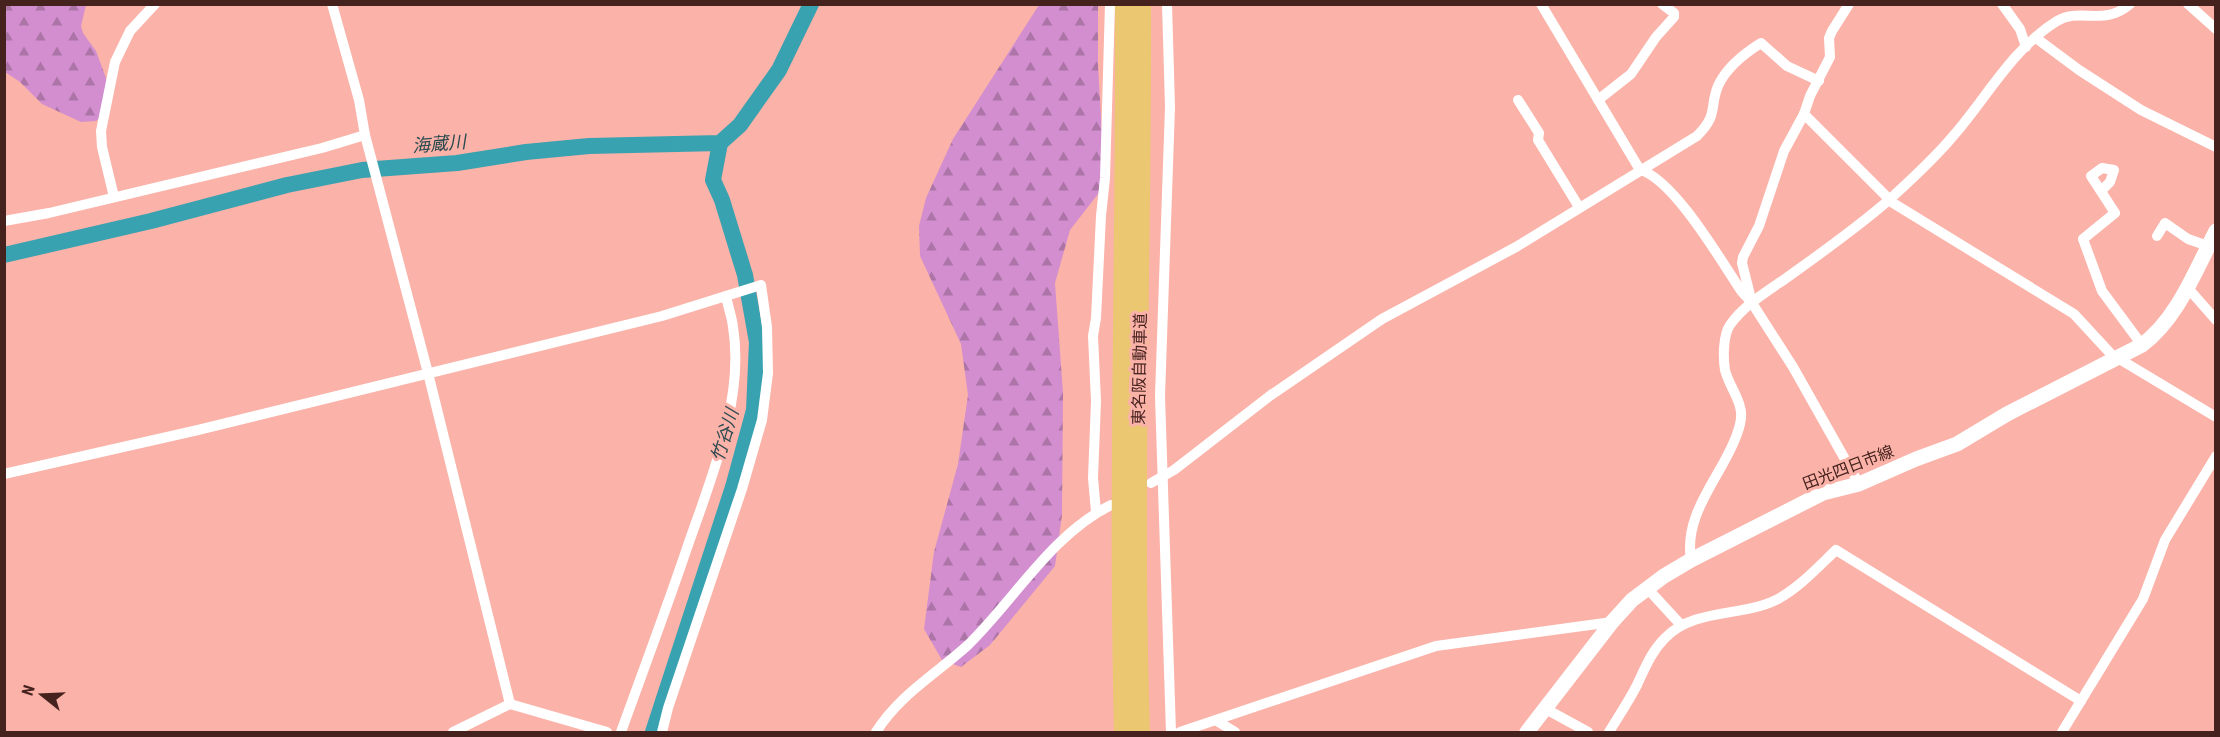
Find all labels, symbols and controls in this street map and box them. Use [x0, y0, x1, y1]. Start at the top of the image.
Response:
water label: 海蔵川 [411, 131, 469, 156]
street label: 東名阪自動車道 [1129, 313, 1150, 425]
water label: 竹谷川 [707, 404, 743, 464]
street label: 田光四日市線 [1800, 441, 1896, 494]
north arrow [12, 665, 72, 725]
text: N [18, 683, 39, 698]

